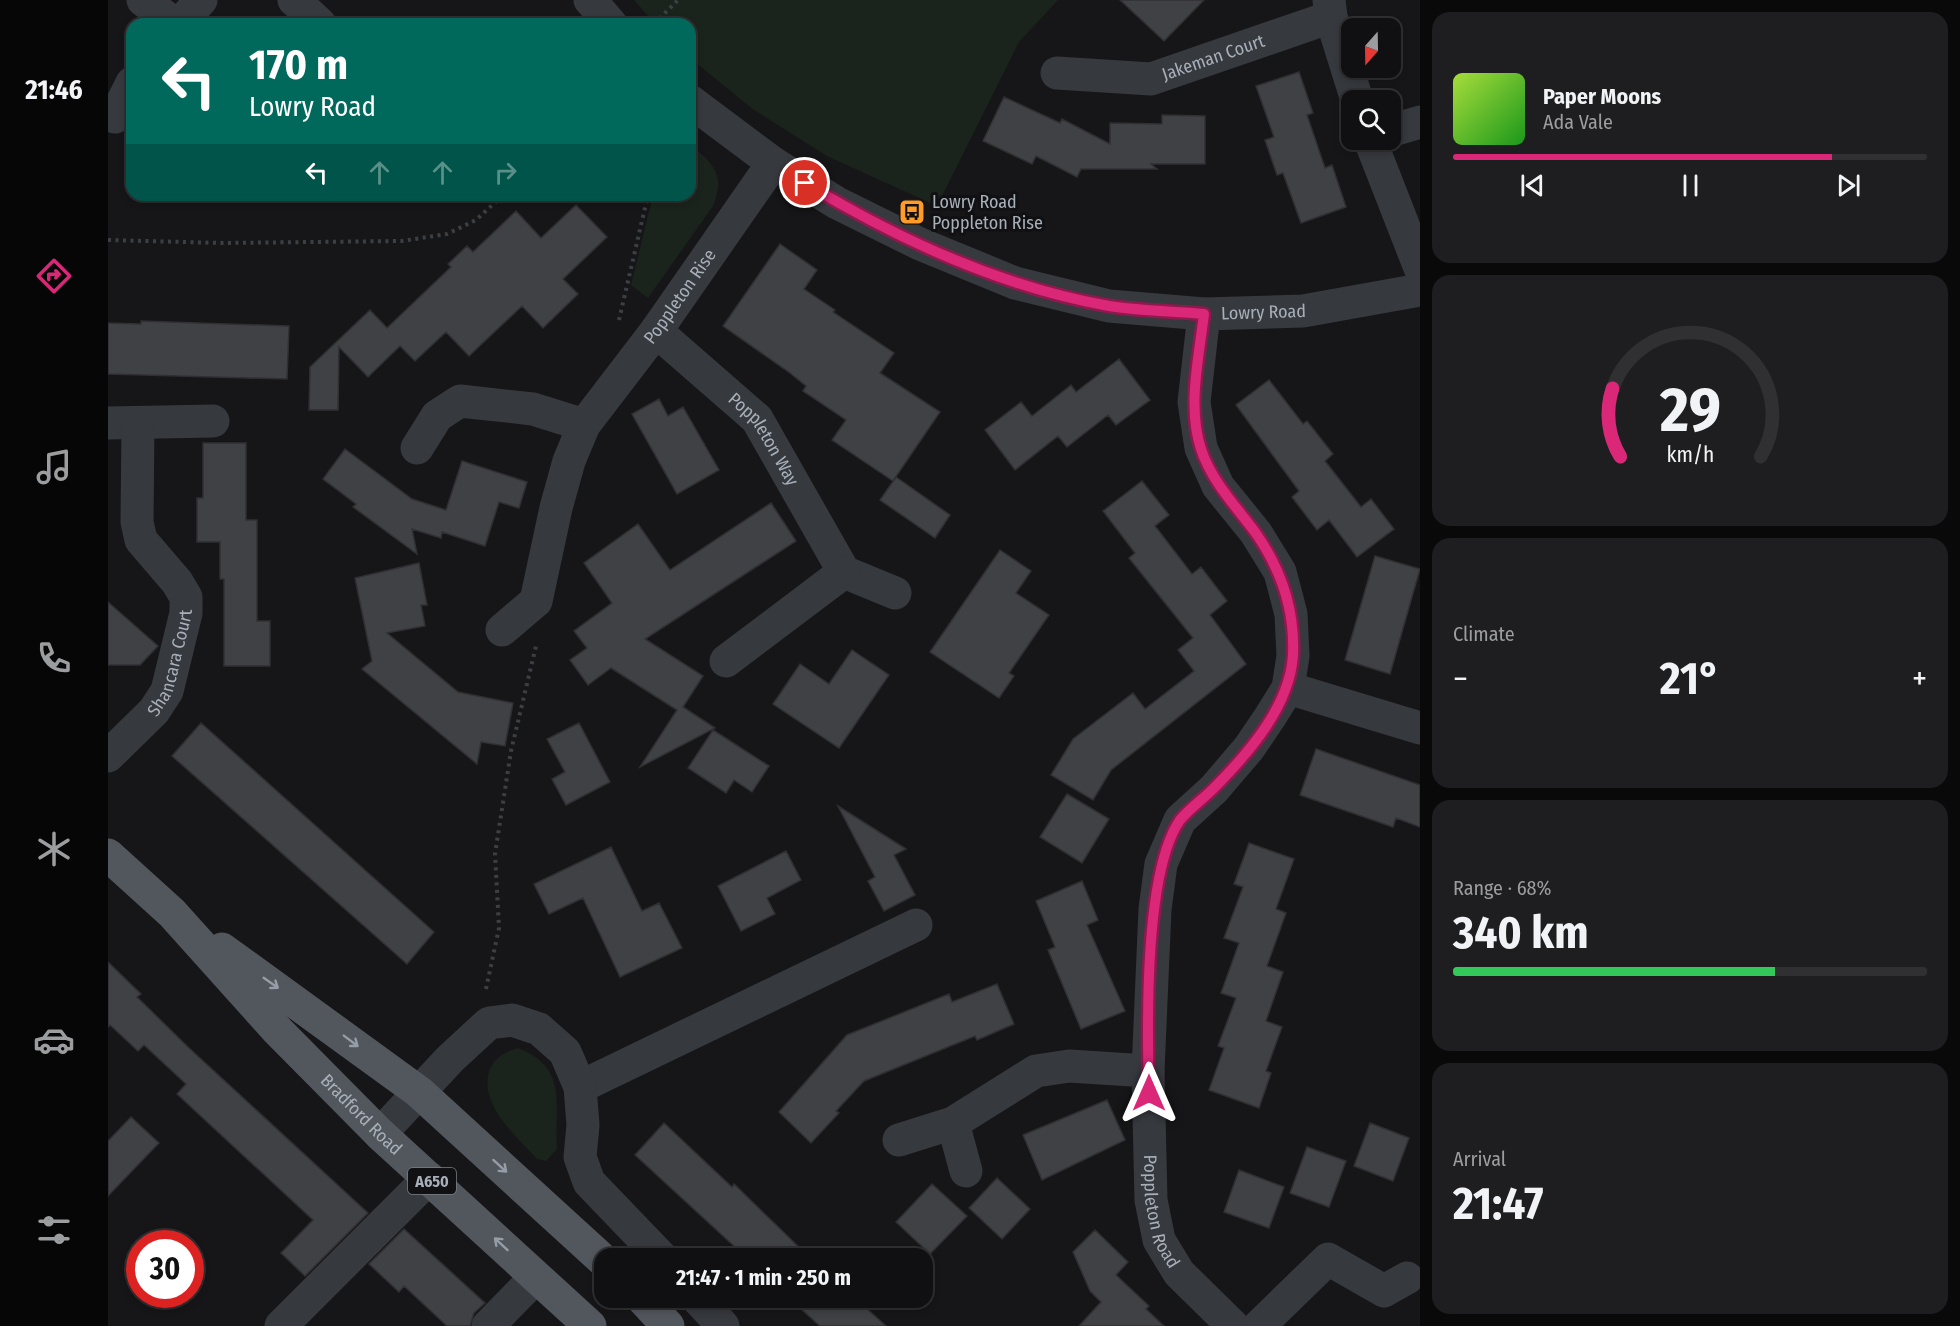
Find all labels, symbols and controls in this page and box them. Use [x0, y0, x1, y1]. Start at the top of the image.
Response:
north arrow [1341, 18, 1401, 78]
map controls [1341, 18, 1401, 150]
street label: Jakeman Court [1159, 30, 1268, 85]
text: 170 m [249, 40, 348, 90]
icon: left [150, 42, 228, 120]
text: 21:46 [25, 74, 83, 106]
text: Paper Moons [1543, 83, 1661, 110]
button: search [1341, 90, 1401, 150]
text: Lowry Road [249, 91, 376, 123]
text: Ada Vale [1543, 110, 1613, 134]
icon: left [300, 156, 333, 189]
icon: ahead [363, 156, 396, 189]
icon: ahead [426, 156, 459, 189]
icon: right [489, 156, 522, 189]
pin [779, 157, 830, 208]
icon: arrive [788, 166, 821, 199]
icon: previous [1516, 169, 1549, 202]
icon: pause [1674, 169, 1707, 202]
icon: next [1832, 169, 1865, 202]
place label: Lowry Road Poppleton Rise [932, 191, 1043, 234]
bus stop icon: Lowry Road Poppleton Rise [897, 197, 927, 227]
street label: Poppleton Rise [639, 245, 721, 348]
icon: directions [33, 255, 75, 297]
street label: Lowry Road [1221, 300, 1306, 324]
text: 29 [1659, 373, 1720, 448]
street label: Poppleton Way [724, 388, 804, 489]
text: km/h [1666, 443, 1714, 469]
icon: music [33, 446, 75, 488]
street label: Shancara Court [142, 609, 197, 721]
text: Climate [1453, 622, 1515, 646]
icon: phone [33, 637, 75, 679]
text: 21° [1660, 652, 1720, 706]
text: − [1453, 659, 1468, 699]
text: + [1912, 659, 1927, 699]
icon: climate [33, 828, 75, 870]
text: Range · 68% [1453, 876, 1552, 900]
text: 340 km [1453, 906, 1589, 960]
one-way arrow [262, 977, 278, 989]
icon: car [33, 1019, 75, 1061]
one-way arrow [342, 1035, 358, 1048]
position arrow [1117, 1061, 1181, 1125]
street label: Bradford Road [316, 1069, 407, 1160]
text: Arrival [1453, 1147, 1506, 1171]
street label: Poppleton Road [1139, 1154, 1184, 1272]
one-way arrow [493, 1159, 508, 1173]
road number: A650 [408, 1168, 456, 1194]
text: 21:47 [1453, 1177, 1544, 1231]
icon: filters [33, 1209, 75, 1251]
speed limit sign: 30 [126, 1230, 204, 1308]
one-way arrow [493, 1237, 508, 1251]
text: 21:47 · 1 min · 250 m [676, 1264, 851, 1291]

